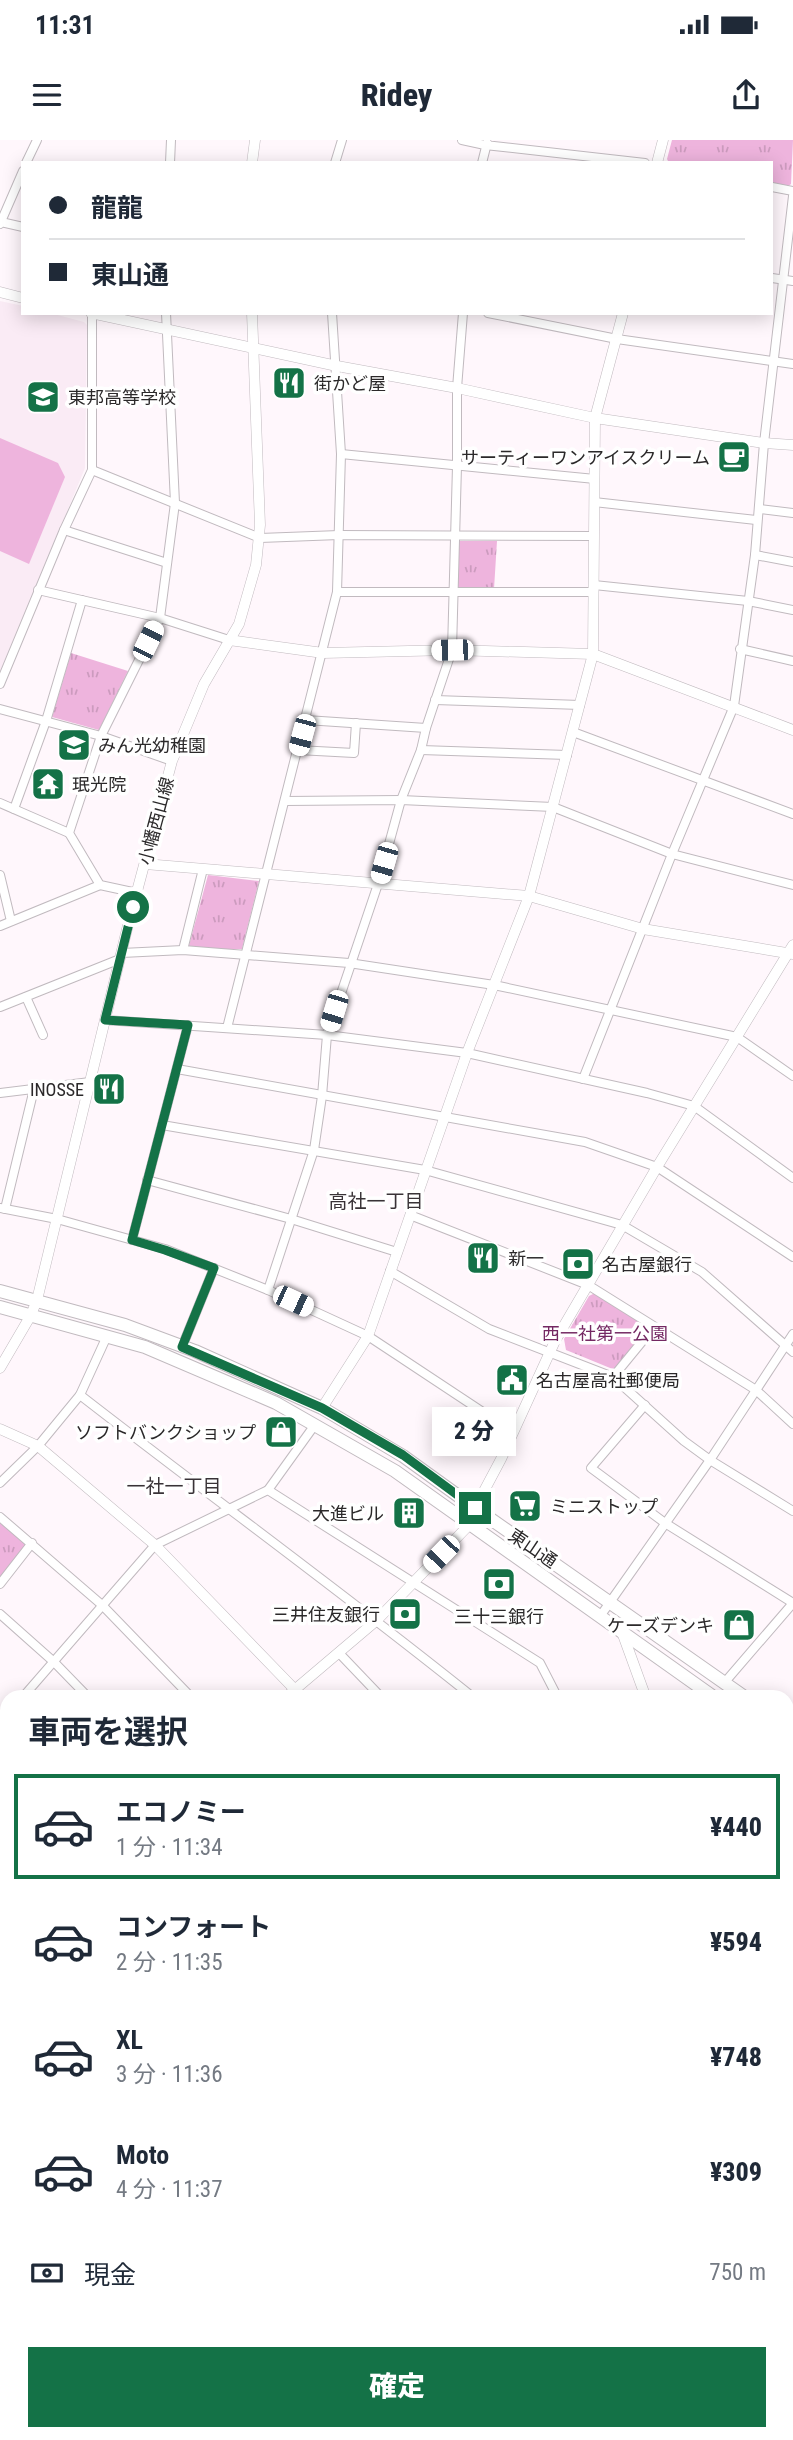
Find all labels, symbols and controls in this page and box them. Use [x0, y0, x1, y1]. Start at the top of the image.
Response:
text: 11:31 [35, 10, 95, 40]
icon: menu [28, 76, 66, 114]
text: Ridey [361, 76, 432, 114]
icon: share [727, 76, 765, 114]
text: 龍龍 [91, 193, 143, 223]
text: 東山通 [91, 260, 169, 290]
restaurant icon: 街かど屋 [270, 364, 308, 402]
place label: 街かど屋 [314, 373, 386, 394]
school or university icon: 東邦高等学校 [24, 378, 62, 416]
place label: 東邦高等学校 [68, 387, 176, 408]
cafe icon: サーティーワンアイスクリーム [715, 438, 753, 476]
place label: サーティーワンアイスクリーム [461, 447, 710, 468]
car [130, 618, 167, 664]
car [431, 639, 474, 661]
car [287, 712, 318, 758]
school or university icon: みん光幼稚園 [55, 726, 93, 764]
place label: みん光幼稚園 [98, 735, 206, 756]
temple icon: 珉光院 [29, 765, 67, 803]
place label: 珉光院 [72, 774, 126, 795]
street label: 小幡西山線 [134, 775, 178, 867]
car [369, 840, 400, 886]
route start [117, 891, 149, 923]
car [318, 988, 351, 1034]
restaurant icon: INOSSE [90, 1070, 128, 1108]
place label: INOSSE [30, 1079, 84, 1100]
district label: 高社一丁目 [328, 1190, 424, 1213]
restaurant icon: 新一 [464, 1239, 502, 1277]
bank icon: 名古屋銀行 [559, 1245, 597, 1283]
place label: 新一 [508, 1248, 544, 1269]
place label: 名古屋銀行 [602, 1254, 692, 1275]
car [270, 1283, 317, 1319]
park label: 西一社第一公園 [542, 1323, 668, 1344]
public building icon: 名古屋高社郵便局 [493, 1361, 531, 1399]
place label: 名古屋高社郵便局 [536, 1370, 680, 1391]
callout: 2 分 [433, 1406, 517, 1456]
shop icon: ソフトバンクショップ [262, 1413, 300, 1451]
text: 2 分 [454, 1418, 494, 1445]
place label: ソフトバンクショップ [75, 1422, 256, 1443]
district label: 一社一丁目 [126, 1475, 222, 1498]
supermarket icon: ミニストップ [506, 1487, 544, 1525]
route end [459, 1492, 491, 1524]
building icon: 大進ビル [390, 1494, 428, 1532]
place label: ミニストップ [550, 1496, 658, 1517]
place label: 大進ビル [312, 1503, 384, 1524]
street label: 東山通 [505, 1524, 561, 1572]
car [419, 1532, 464, 1576]
bank icon: 三十三銀行 [480, 1565, 518, 1603]
bank icon: 三井住友銀行 [386, 1595, 424, 1633]
place label: 三井住友銀行 [272, 1604, 380, 1625]
place label: 三十三銀行 [454, 1606, 544, 1627]
shop icon: ケーズデンキ [720, 1606, 758, 1644]
place label: ケーズデンキ [607, 1615, 714, 1636]
text: 車両を選択 [28, 1713, 188, 1751]
icon: car [32, 1795, 95, 1858]
text: エコノミー [116, 1797, 246, 1827]
text: ¥440 [710, 1812, 762, 1842]
text: 1 分 · 11:34 [116, 1834, 223, 1861]
icon: car [32, 1910, 95, 1973]
text: コンフォート [116, 1912, 271, 1942]
text: ¥594 [710, 1927, 762, 1957]
text: 2 分 · 11:35 [116, 1949, 223, 1976]
icon: car [32, 2025, 95, 2088]
text: XL [116, 2025, 143, 2055]
text: ¥748 [710, 2042, 762, 2072]
text: 3 分 · 11:36 [116, 2061, 223, 2088]
icon: car [32, 2140, 95, 2203]
text: Moto [116, 2140, 169, 2170]
text: ¥309 [710, 2157, 762, 2187]
text: 4 分 · 11:37 [116, 2176, 223, 2203]
icon: cash [28, 2254, 66, 2292]
text: 750 m [709, 2259, 766, 2286]
text: 現金 [84, 2260, 136, 2290]
button: 確定 [28, 2347, 766, 2427]

